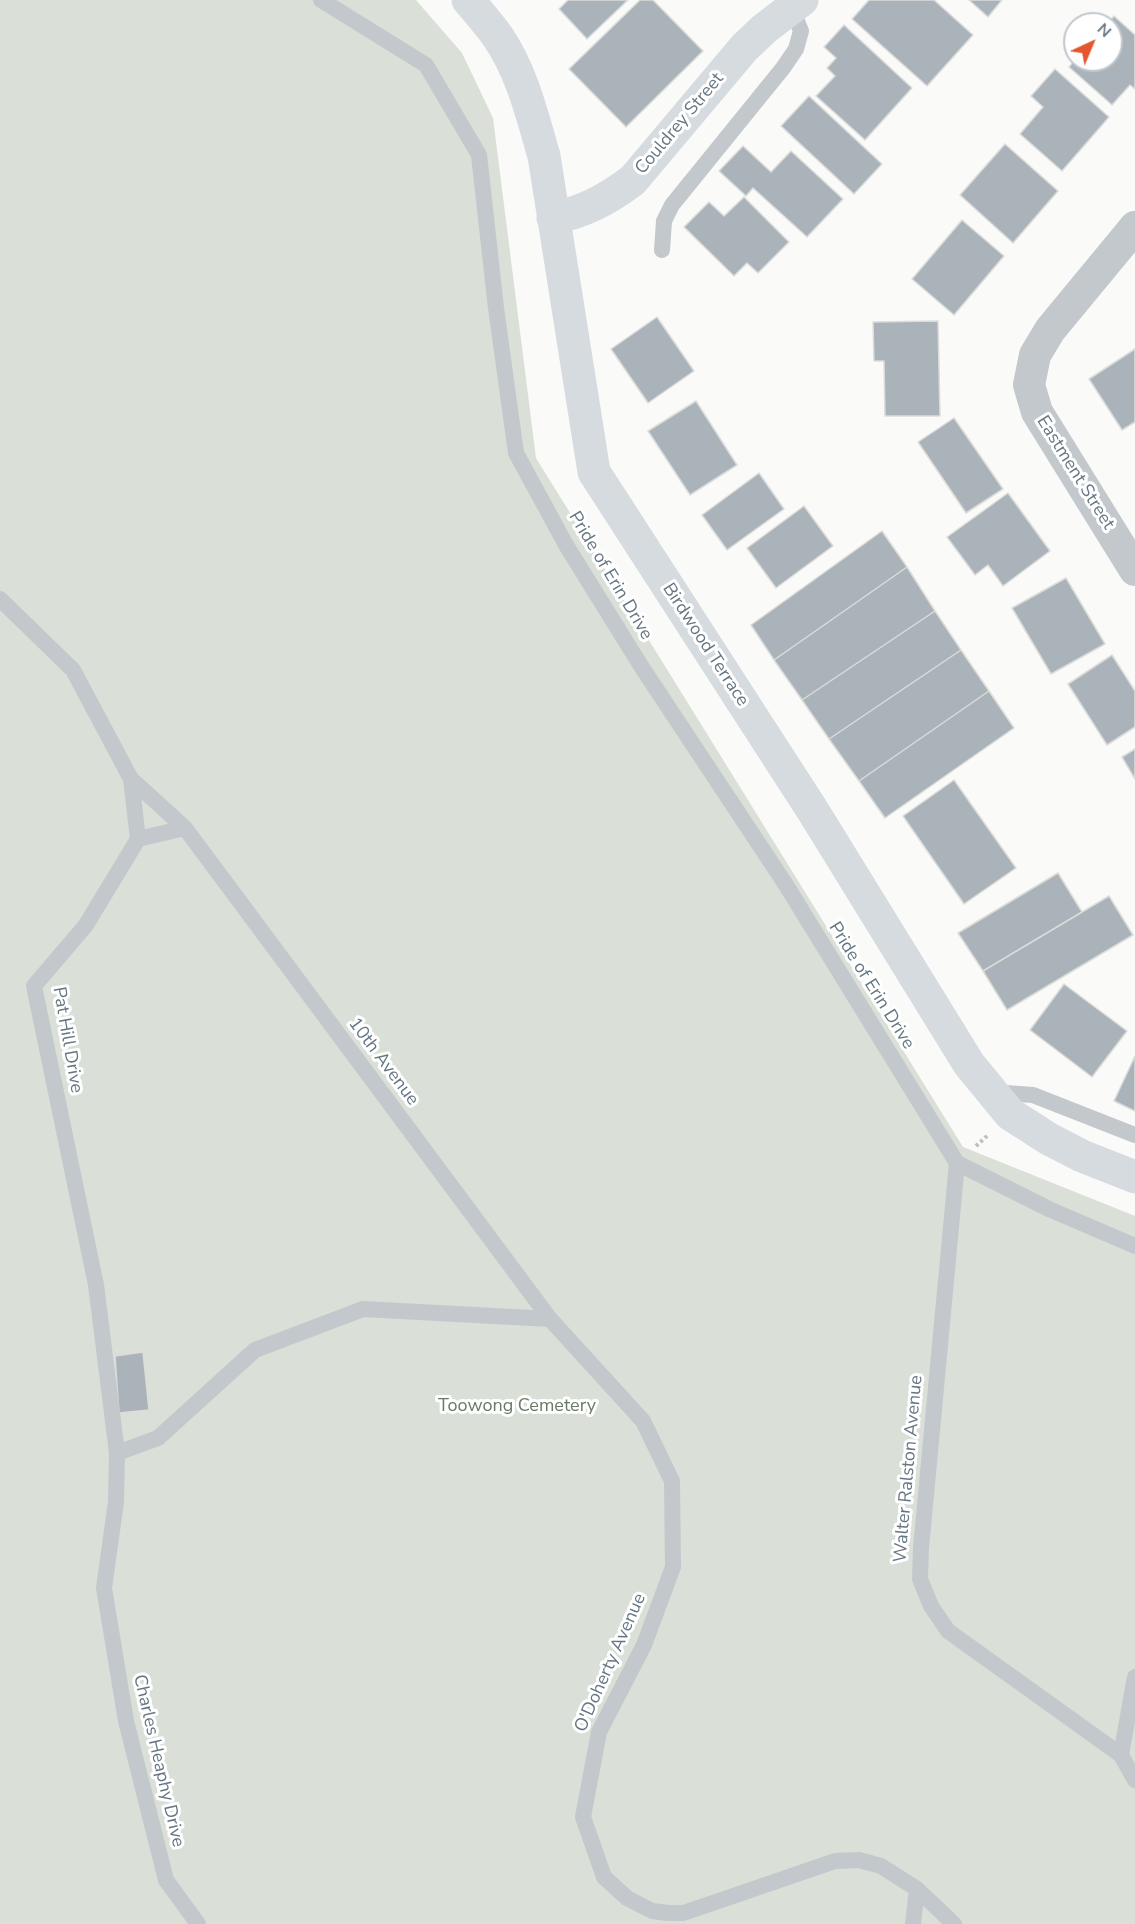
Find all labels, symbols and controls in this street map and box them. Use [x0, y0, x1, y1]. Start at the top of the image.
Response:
north arrow [1063, 12, 1123, 72]
text: N [1092, 18, 1116, 43]
street label: Couldrey Street [631, 69, 729, 179]
street label: Eastment Street [1031, 412, 1119, 534]
street label: Pride of Erin Drive [563, 508, 657, 644]
street label: Birdwood Terrace [657, 579, 753, 711]
street label: Pride of Erin Drive [823, 918, 919, 1054]
street label: Pat Hill Drive [47, 985, 87, 1095]
street label: 10th Avenue [343, 1014, 423, 1110]
street label: Walter Ralston Avenue [890, 1374, 928, 1564]
park label: Toowong Cemetery [438, 1396, 596, 1418]
street label: O'Doherty Avenue [571, 1590, 651, 1736]
street label: Charles Heaphy Drive [128, 1673, 188, 1849]

